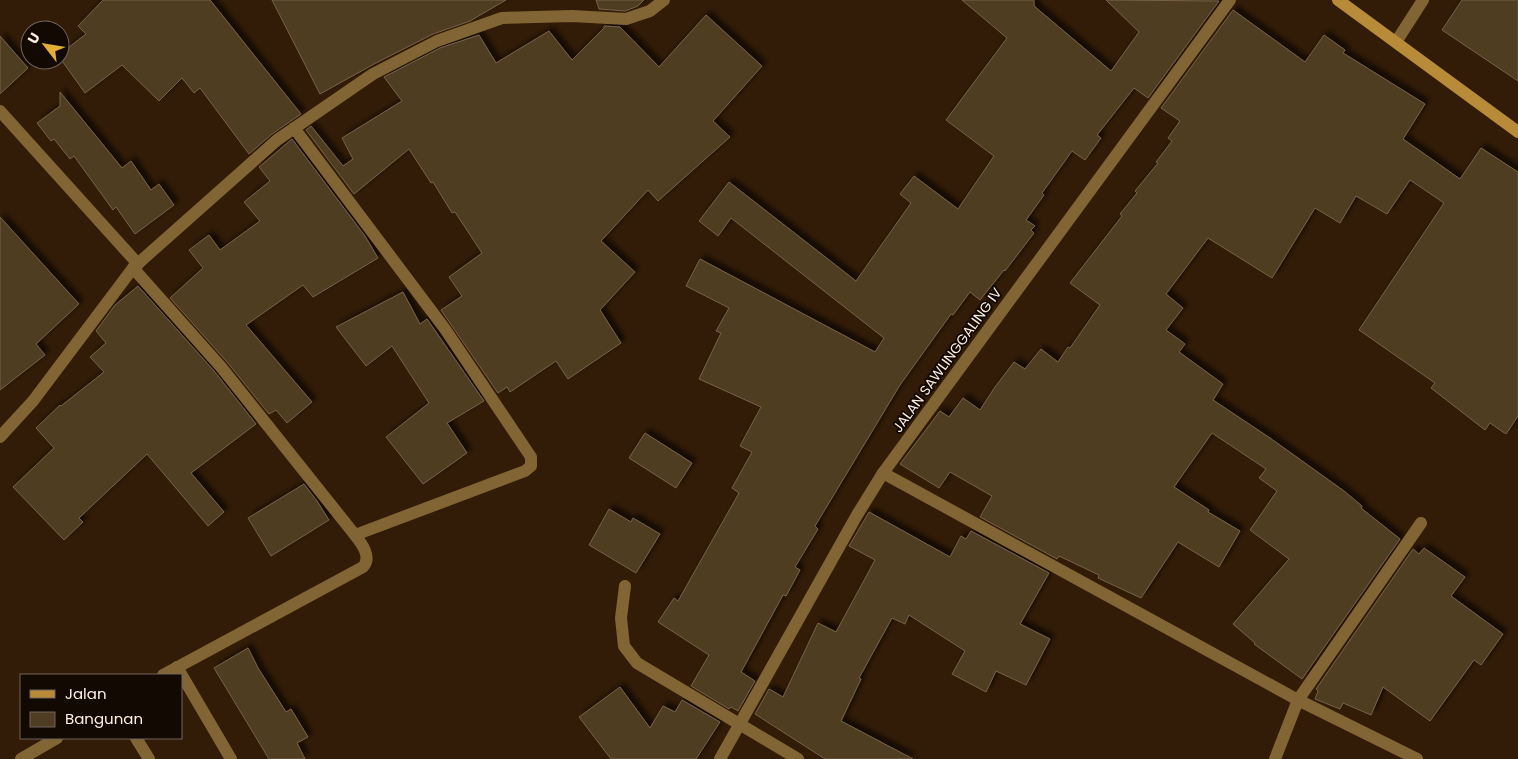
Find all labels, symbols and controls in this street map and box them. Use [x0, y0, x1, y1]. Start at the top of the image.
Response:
north arrow [20, 20, 70, 70]
text: U [23, 29, 45, 48]
street label: JALAN SAWLINGGALING IV [888, 283, 1007, 437]
legend [20, 674, 182, 739]
text: Jalan [65, 683, 107, 704]
text: Bangunan [65, 708, 143, 729]

